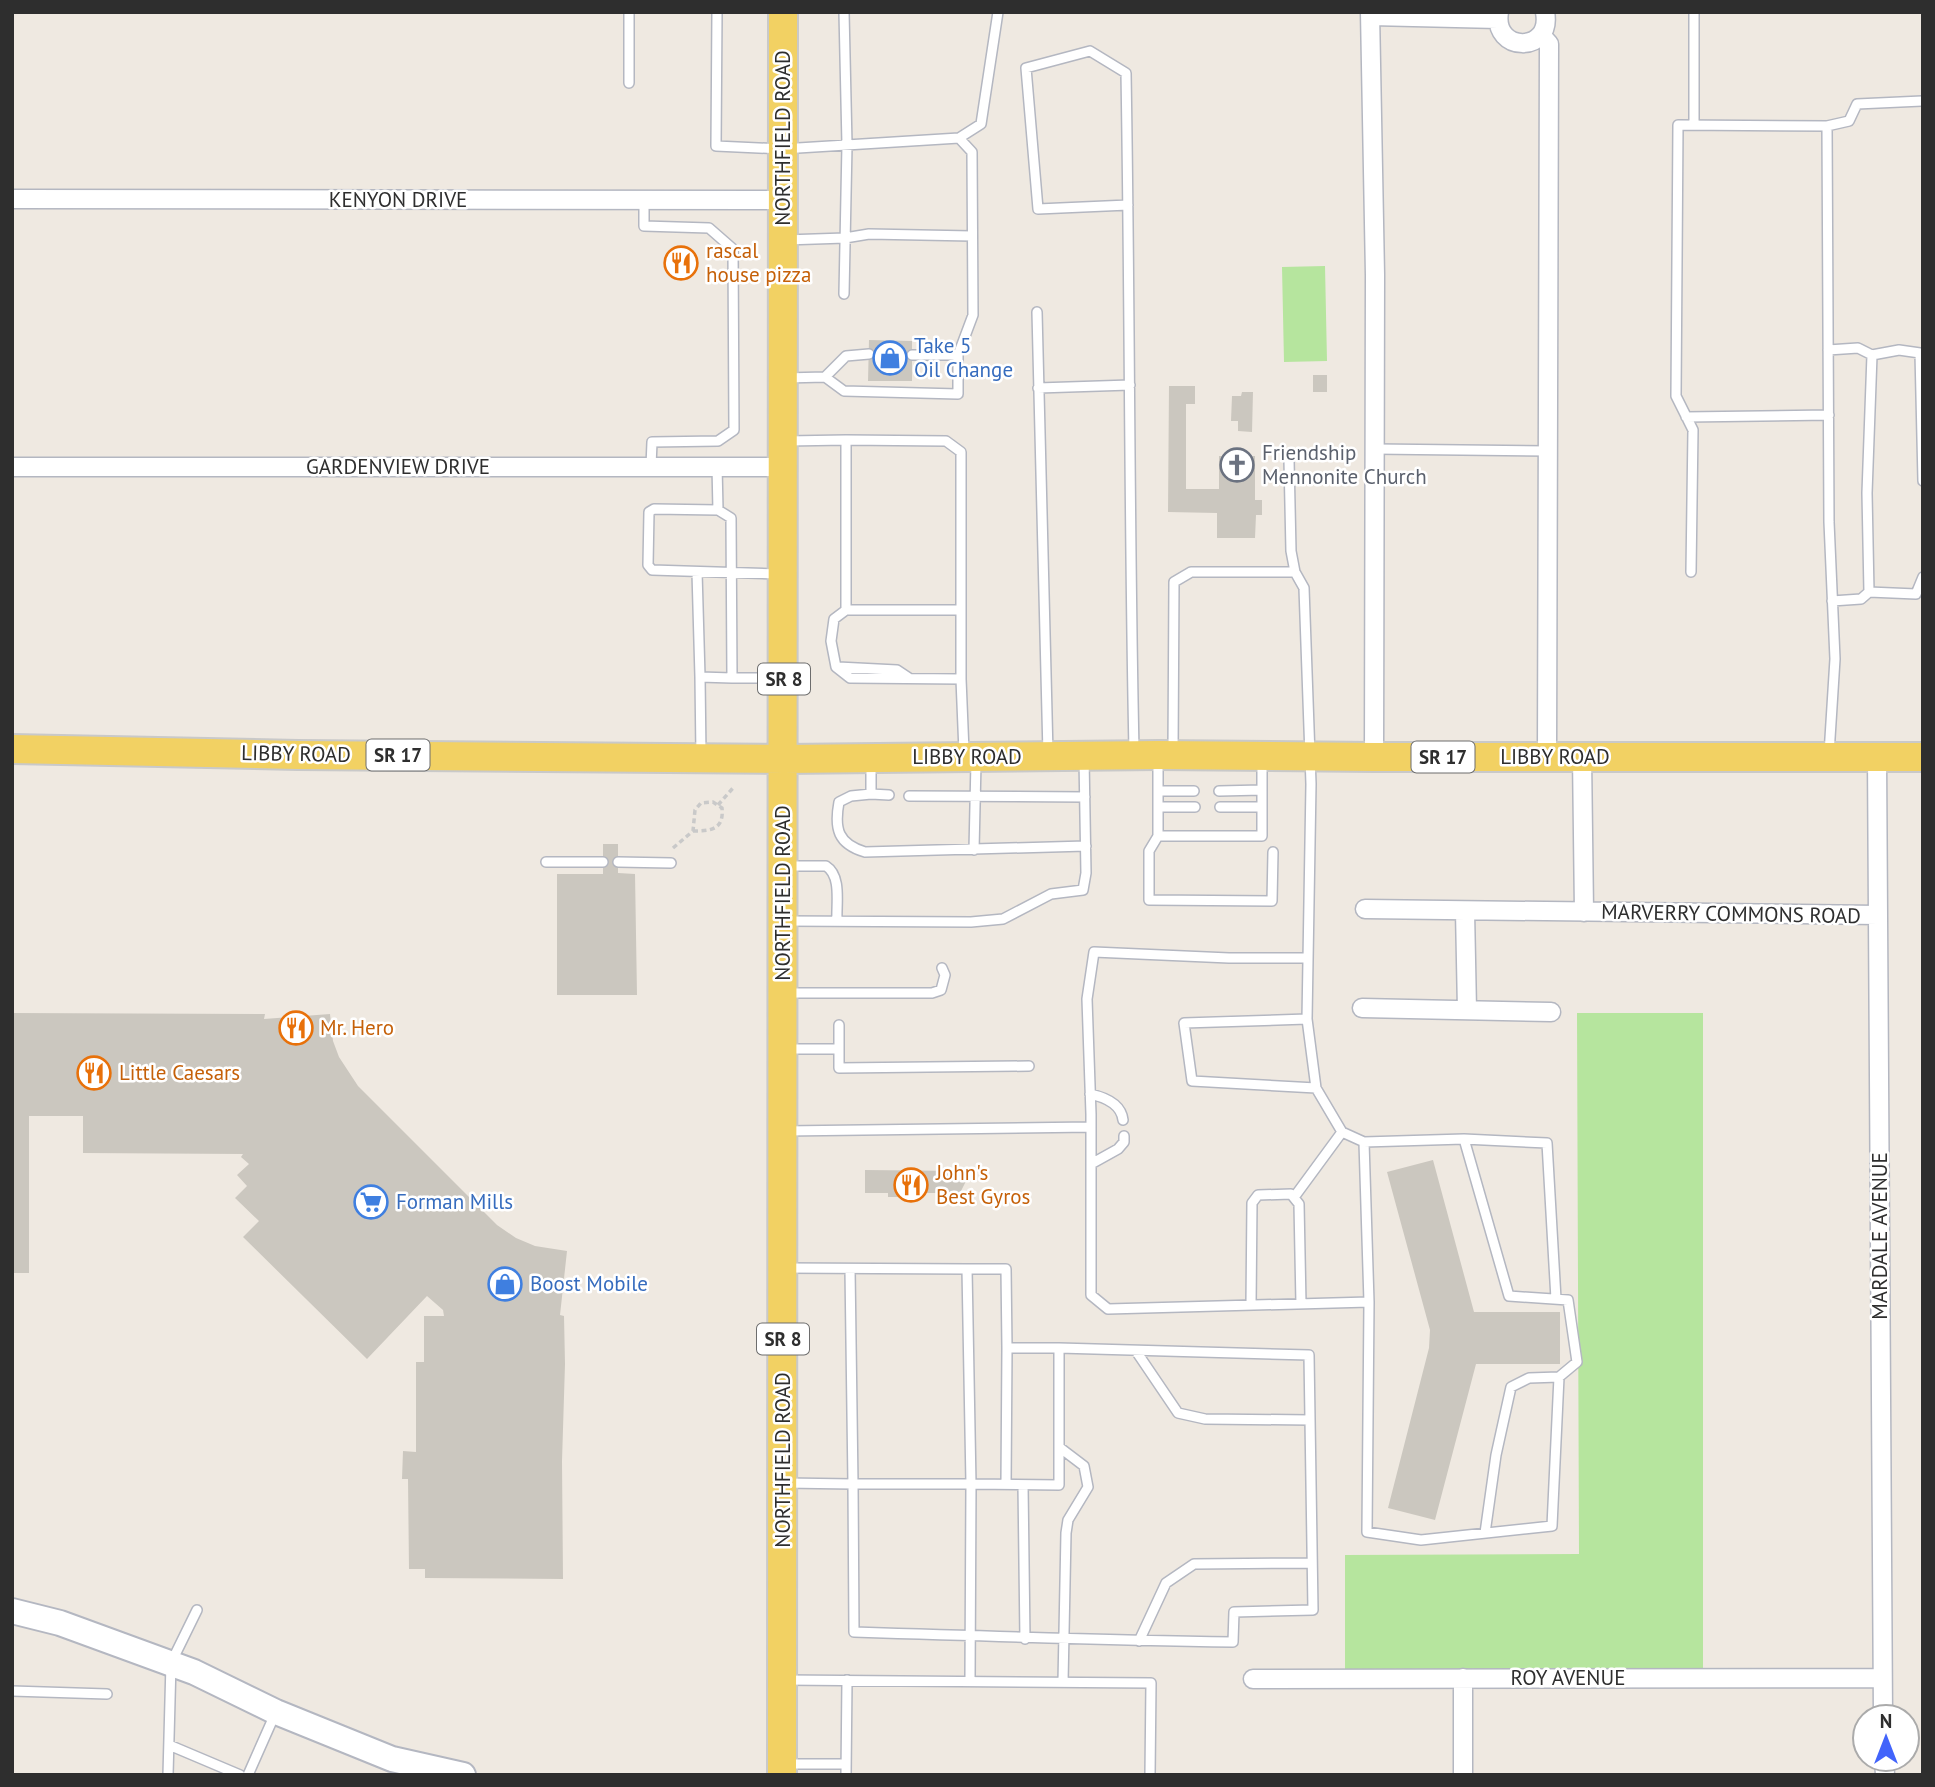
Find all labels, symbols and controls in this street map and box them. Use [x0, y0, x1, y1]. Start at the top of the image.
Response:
street label: NORTHFIELD ROAD [769, 50, 796, 226]
street label: KENYON DRIVE [329, 186, 467, 213]
place label: rascal house pizza [706, 237, 811, 288]
restaurant icon: rascal house pizza [662, 244, 700, 282]
place label: Take 5 Oil Change [914, 332, 1013, 383]
shop icon: Take 5 Oil Change [871, 339, 909, 377]
place label: Friendship Mennonite Church [1262, 439, 1427, 490]
church icon: Friendship Mennonite Church [1218, 446, 1256, 484]
street label: GARDENVIEW DRIVE [306, 453, 490, 480]
road number: SR 8 [758, 664, 810, 694]
street label: LIBBY ROAD [241, 739, 351, 768]
road number: SR 17 [366, 740, 430, 770]
road number: SR 17 [1412, 742, 1474, 772]
street label: LIBBY ROAD [912, 743, 1022, 770]
street label: LIBBY ROAD [1500, 743, 1610, 770]
street label: NORTHFIELD ROAD [769, 805, 796, 981]
street label: MARVERRY COMMONS ROAD [1601, 898, 1861, 929]
restaurant icon: Mr. Hero [277, 1009, 315, 1047]
place label: Mr. Hero [320, 1014, 394, 1041]
restaurant icon: Little Caesars [75, 1054, 113, 1092]
place label: Little Caesars [119, 1059, 240, 1086]
street label: MARDALE AVENUE [1866, 1152, 1893, 1320]
place label: John's Best Gyros [935, 1159, 1030, 1210]
restaurant icon: John's Best Gyros [892, 1166, 930, 1204]
supermarket icon: Forman Mills [352, 1183, 390, 1221]
place label: Forman Mills [396, 1188, 513, 1215]
shop icon: Boost Mobile [486, 1265, 524, 1303]
place label: Boost Mobile [530, 1270, 648, 1297]
road number: SR 8 [757, 1324, 809, 1354]
street label: NORTHFIELD ROAD [769, 1372, 796, 1548]
street label: ROY AVENUE [1511, 1664, 1625, 1691]
north arrow [1851, 1703, 1921, 1773]
text: N [1880, 1709, 1892, 1733]

